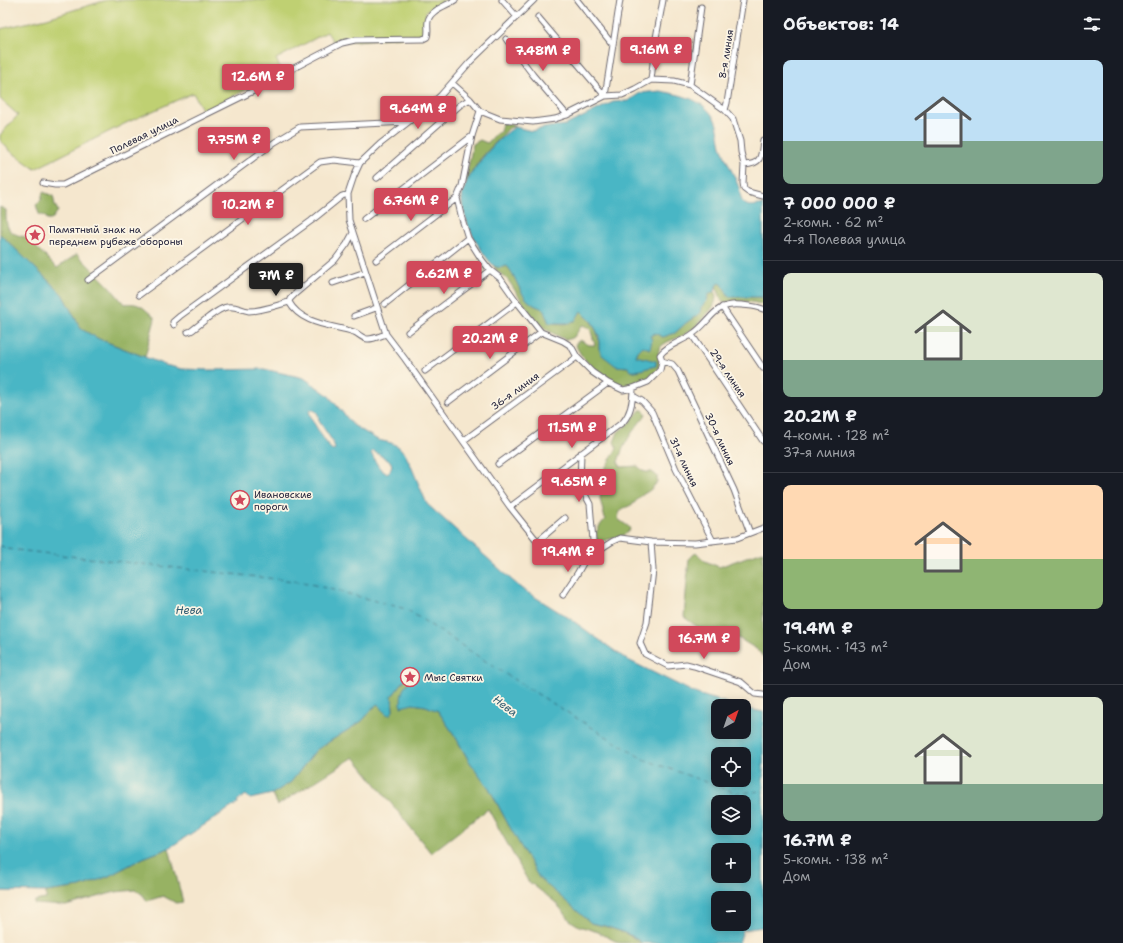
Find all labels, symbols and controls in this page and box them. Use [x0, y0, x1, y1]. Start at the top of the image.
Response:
text: Объектов: 14 [783, 13, 899, 35]
icon: filters [1081, 13, 1103, 35]
street label: 8-я линия [716, 28, 736, 80]
pin: 9.16M ₽ [619, 37, 693, 71]
pin: 7.48M ₽ [506, 38, 580, 72]
text: 9.16M ₽ [630, 41, 683, 58]
text: 7.48M ₽ [515, 42, 571, 59]
pin: 12.6M ₽ [221, 64, 295, 98]
text: 12.6M ₽ [231, 68, 285, 85]
icon: home [907, 86, 979, 158]
pin: 9.64M ₽ [381, 96, 455, 130]
text: 9.64M ₽ [389, 100, 447, 117]
street label: Полевая улица [108, 113, 181, 157]
pin: 7.75M ₽ [197, 127, 271, 161]
text: 7.75M ₽ [207, 131, 261, 148]
pin: 6.76M ₽ [374, 188, 448, 222]
pin: 10.2M ₽ [211, 192, 285, 226]
text: 6.76M ₽ [383, 192, 439, 209]
text: 7 000 000 ₽ [783, 192, 896, 214]
text: 10.2M ₽ [221, 196, 275, 213]
text: 2-комн. · 62 m² [783, 214, 883, 231]
place label: Памятный знак на переднем рубеже обороны [49, 223, 183, 248]
place icon: Памятный знак на переднем рубеже обороны [24, 224, 46, 246]
text: 4-я Полевая улица [783, 231, 906, 248]
pin: 6.62M ₽ [407, 261, 481, 295]
pin: 7M ₽ [252, 263, 300, 297]
text: 6.62M ₽ [416, 265, 472, 282]
text: 7M ₽ [258, 267, 294, 284]
icon: home [907, 299, 979, 371]
pin: 20.2M ₽ [453, 326, 527, 360]
text: 20.2M ₽ [462, 330, 518, 347]
street label: 29-я линия [707, 346, 749, 400]
street label: 36-я линия [488, 369, 542, 413]
text: 20.2M ₽ [783, 405, 857, 427]
street label: 30-я линия [702, 411, 738, 467]
pin: 11.5M ₽ [535, 415, 609, 449]
text: 11.5M ₽ [547, 419, 597, 436]
text: 4-комн. · 128 m² [783, 427, 890, 444]
street label: 31-я линия [667, 435, 701, 489]
text: 37-я линия [783, 444, 855, 461]
pin: 9.65M ₽ [542, 469, 616, 503]
text: 9.65M ₽ [551, 473, 607, 490]
place label: Ивановские пороги [254, 488, 312, 513]
place icon: Ивановские пороги [229, 489, 251, 511]
icon: home [907, 511, 979, 583]
pin: 19.4M ₽ [531, 539, 605, 573]
text: 19.4M ₽ [541, 543, 595, 560]
water label: Нева [176, 603, 203, 618]
text: 19.4M ₽ [783, 617, 853, 639]
pin: 16.7M ₽ [667, 626, 741, 660]
text: 16.7M ₽ [678, 630, 730, 647]
text: 5-комн. · 143 m² [783, 639, 888, 656]
text: Дом [783, 656, 811, 673]
place icon: Мыс Святки [399, 666, 421, 688]
place label: Мыс Святки [424, 671, 483, 684]
water label: Нева [490, 692, 520, 720]
north arrow [711, 699, 751, 739]
map controls [711, 699, 751, 931]
icon: home [907, 723, 979, 795]
button: locate [711, 747, 751, 787]
button: layers [711, 795, 751, 835]
text: 16.7M ₽ [783, 829, 852, 851]
button: + [711, 843, 751, 883]
text: 5-комн. · 138 m² [783, 851, 888, 868]
text: Дом [783, 868, 811, 885]
button: − [711, 891, 751, 931]

